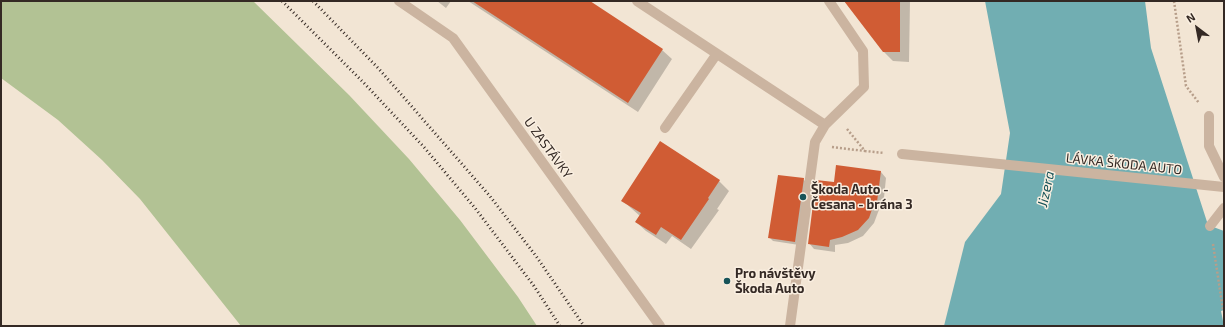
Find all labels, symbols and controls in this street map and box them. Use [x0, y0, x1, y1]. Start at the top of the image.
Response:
north arrow [1177, 8, 1217, 48]
text: N [1184, 10, 1197, 25]
street label: U ZASTÁVKY [521, 114, 575, 182]
street label: LÁVKA ŠKODA AUTO [1065, 150, 1183, 178]
water label: Jizera [1034, 170, 1058, 208]
place label: Škoda Auto - Česana - brána 3 [811, 182, 913, 213]
marker: Škoda Auto - Česana - brána 3 [798, 192, 808, 202]
place label: Pro návštěvy Škoda Auto [735, 266, 816, 297]
marker: Pro návštěvy Škoda Auto [722, 276, 732, 286]

